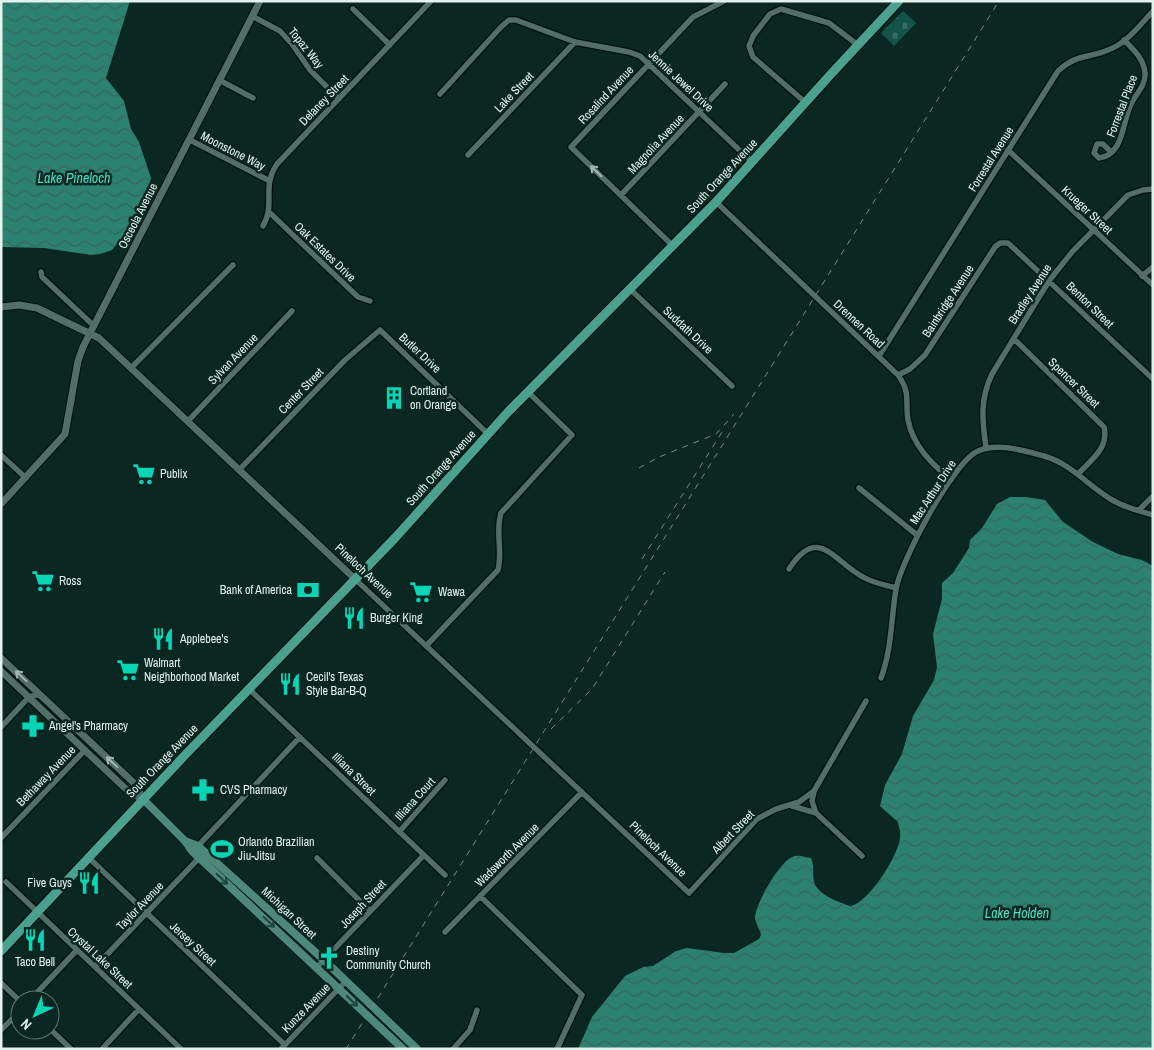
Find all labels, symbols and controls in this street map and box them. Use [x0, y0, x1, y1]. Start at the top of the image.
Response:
street label: Topaz Way [285, 24, 327, 72]
street label: Jennie Jewel Drive [645, 47, 717, 115]
street label: Rosalind Avenue [575, 62, 637, 128]
street label: Lake Street [491, 68, 537, 116]
street label: Delaney Street [296, 71, 353, 129]
street label: Forrestal Place [1103, 72, 1141, 140]
street label: Magnolia Avenue [624, 111, 688, 177]
street label: Forrestal Avenue [965, 123, 1017, 195]
street label: Moonstone Way [198, 128, 268, 174]
street label: South Orange Avenue [683, 135, 761, 217]
one-way arrow [589, 165, 602, 177]
water label: Lake Pineloch [38, 169, 110, 187]
street label: Osceola Avenue [115, 181, 161, 251]
street label: Krueger Street [1058, 182, 1116, 238]
street label: Oak Estates Drive [291, 219, 359, 285]
street label: Bradley Avenue [1005, 261, 1055, 327]
street label: Bainbridge Avenue [919, 262, 977, 340]
street label: Benton Street [1063, 278, 1117, 332]
street label: Drennen Road [830, 296, 888, 352]
street label: Suddath Drive [660, 303, 716, 357]
street label: Butler Drive [396, 329, 444, 377]
street label: Sylvan Avenue [205, 330, 261, 388]
street label: Spencer Street [1045, 354, 1103, 412]
street label: Center Street [275, 364, 327, 418]
place label: Cortland on Orange [410, 383, 457, 413]
building icon: Cortland on Orange [381, 385, 407, 411]
street label: South Orange Avenue [403, 427, 479, 509]
street label: Mac Arthur Drive [906, 457, 960, 527]
supermarket icon: Publix [131, 461, 157, 487]
place label: Publix [160, 466, 187, 482]
street label: Pineloch Avenue [332, 540, 396, 602]
supermarket icon: Ross [30, 568, 56, 594]
place label: Ross [59, 573, 81, 589]
bank icon: Bank of America [295, 577, 321, 603]
supermarket icon: Wawa [408, 579, 434, 605]
place label: Bank of America [220, 582, 293, 598]
place label: Wawa [438, 584, 466, 600]
restaurant icon: Burger King [341, 605, 367, 631]
place label: Burger King [370, 610, 423, 626]
restaurant icon: Applebee's [150, 626, 176, 652]
place label: Applebee's [179, 631, 228, 647]
place label: Walmart Neighborhood Market [144, 655, 239, 685]
supermarket icon: Walmart Neighborhood Market [115, 657, 141, 683]
place label: Cecil's Texas Style Bar-B-Q [306, 669, 367, 699]
one-way arrow [14, 670, 27, 682]
restaurant icon: Cecil's Texas Style Bar-B-Q [277, 671, 303, 697]
pharmacy icon: Angel's Pharmacy [20, 713, 46, 739]
place label: Angel's Pharmacy [48, 718, 128, 734]
street label: South Orange Avenue [123, 721, 201, 801]
street label: Bethaway Avenue [13, 742, 79, 810]
street label: Illiana Street [329, 749, 380, 799]
one-way arrow [105, 756, 118, 768]
street label: Illiana Court [391, 774, 439, 824]
pharmacy icon: CVS Pharmacy [190, 777, 216, 803]
place label: CVS Pharmacy [220, 782, 287, 798]
street label: Albert Street [708, 807, 758, 858]
street label: Pineloch Avenue [626, 818, 690, 880]
street label: Wadsworth Avenue [472, 820, 542, 890]
place label: Orlando Brazilian Jiu-Jitsu [238, 834, 315, 864]
sports icon: Orlando Brazilian Jiu-Jitsu [209, 836, 235, 862]
restaurant icon: Five Guys [76, 870, 102, 896]
one-way arrow [215, 873, 228, 885]
place label: Five Guys [27, 875, 72, 891]
street label: Joseph Street [336, 876, 390, 932]
street label: Taylor Avenue [113, 878, 167, 934]
street label: Michigan Street [258, 883, 320, 943]
water label: Lake Holden [985, 904, 1049, 922]
one-way arrow [263, 916, 275, 928]
street label: Jersey Street [166, 918, 220, 970]
street label: Crystal Lake Street [64, 924, 136, 993]
restaurant icon: Taco Bell [22, 927, 48, 953]
place label: Destiny Community Church [346, 943, 431, 973]
church icon: Destiny Community Church [316, 945, 342, 971]
place label: Taco Bell [15, 954, 55, 970]
street label: Kunze Avenue [278, 980, 334, 1036]
north arrow [10, 990, 60, 1040]
one-way arrow [346, 994, 358, 1007]
text: N [17, 1015, 35, 1034]

